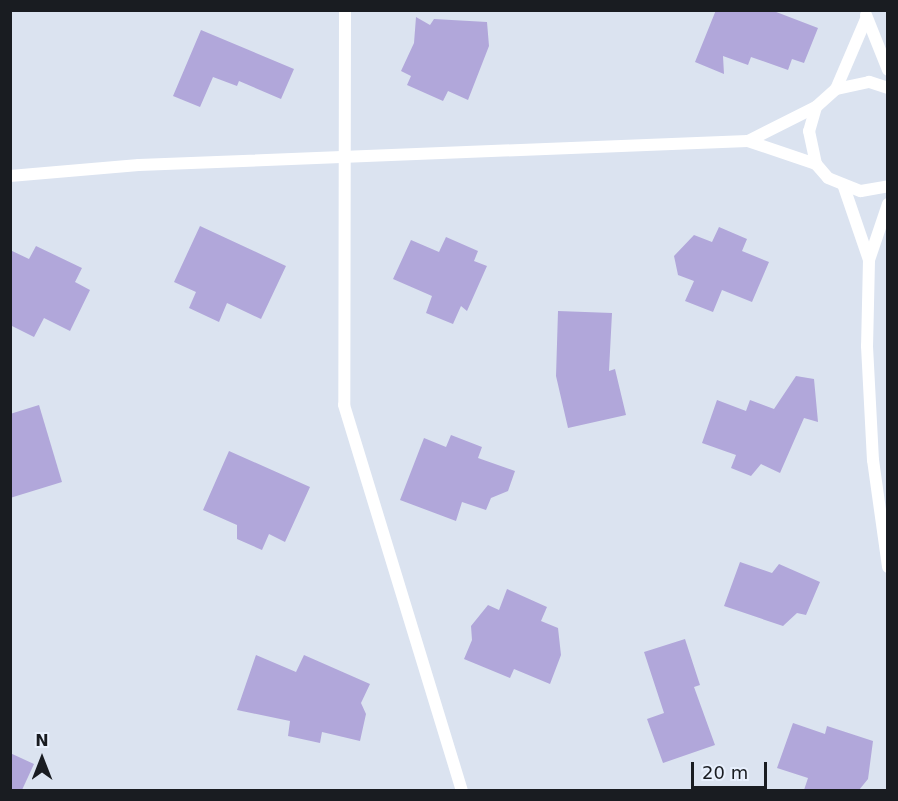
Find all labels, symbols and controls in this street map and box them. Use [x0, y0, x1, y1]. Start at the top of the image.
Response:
north arrow [12, 729, 72, 789]
text: N [35, 731, 49, 750]
scale bar [694, 750, 770, 788]
text: 20 m [702, 762, 748, 783]

